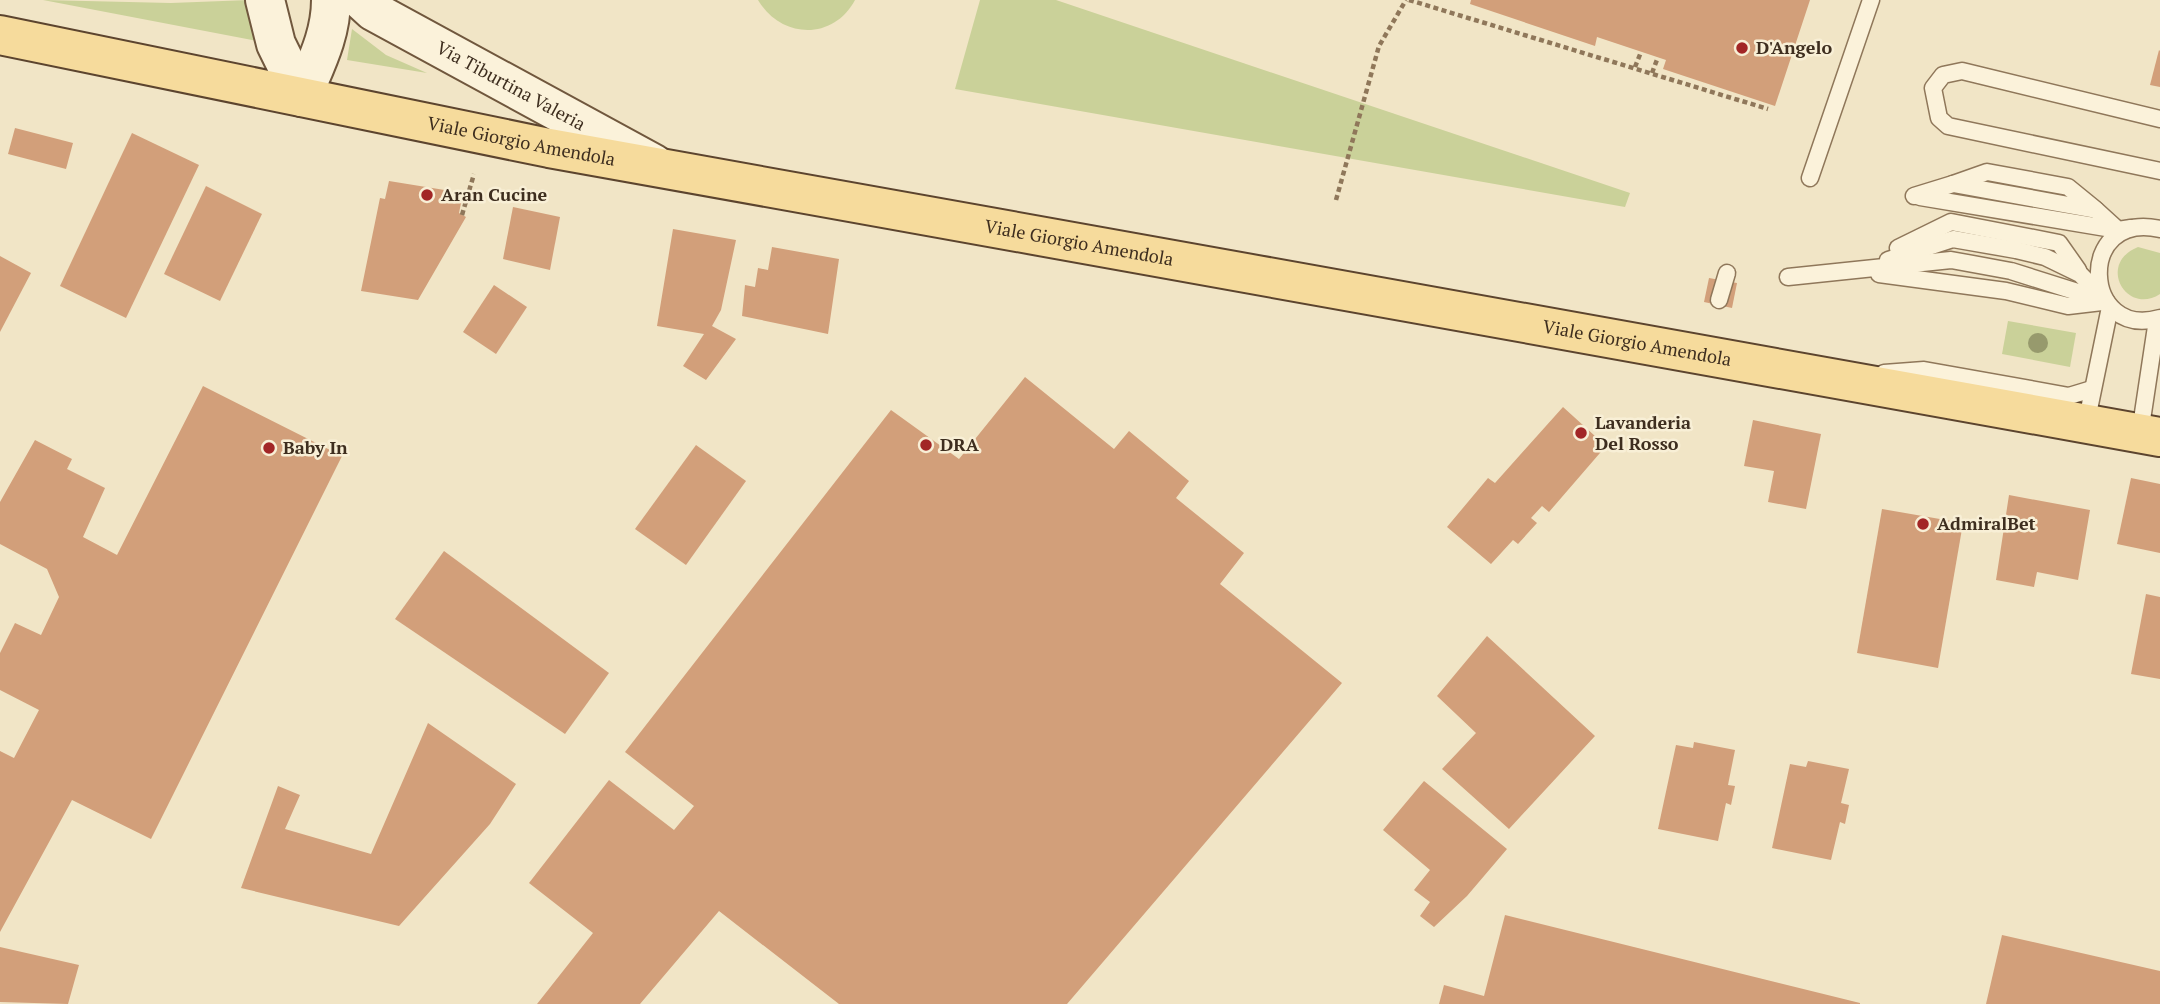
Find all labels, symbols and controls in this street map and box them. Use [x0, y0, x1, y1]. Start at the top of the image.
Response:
street label: Via Tiburtina Valeria [432, 35, 590, 135]
place label: D'Angelo [1756, 35, 1832, 59]
marker: D'Angelo [1734, 40, 1750, 56]
street label: Viale Giorgio Amendola [425, 110, 617, 171]
place label: Aran Cucine [441, 182, 548, 206]
marker: Aran Cucine [419, 187, 435, 203]
street label: Viale Giorgio Amendola [983, 213, 1176, 271]
street label: Viale Giorgio Amendola [1541, 314, 1734, 371]
place label: Lavanderia Del Rosso [1595, 410, 1691, 455]
marker: Lavanderia Del Rosso [1573, 425, 1589, 441]
place label: DRA [940, 432, 980, 456]
place label: Baby In [283, 435, 348, 459]
marker: DRA [918, 437, 934, 453]
marker: Baby In [261, 440, 277, 456]
place label: AdmiralBet [1937, 511, 2036, 535]
marker: AdmiralBet [1915, 516, 1931, 532]

